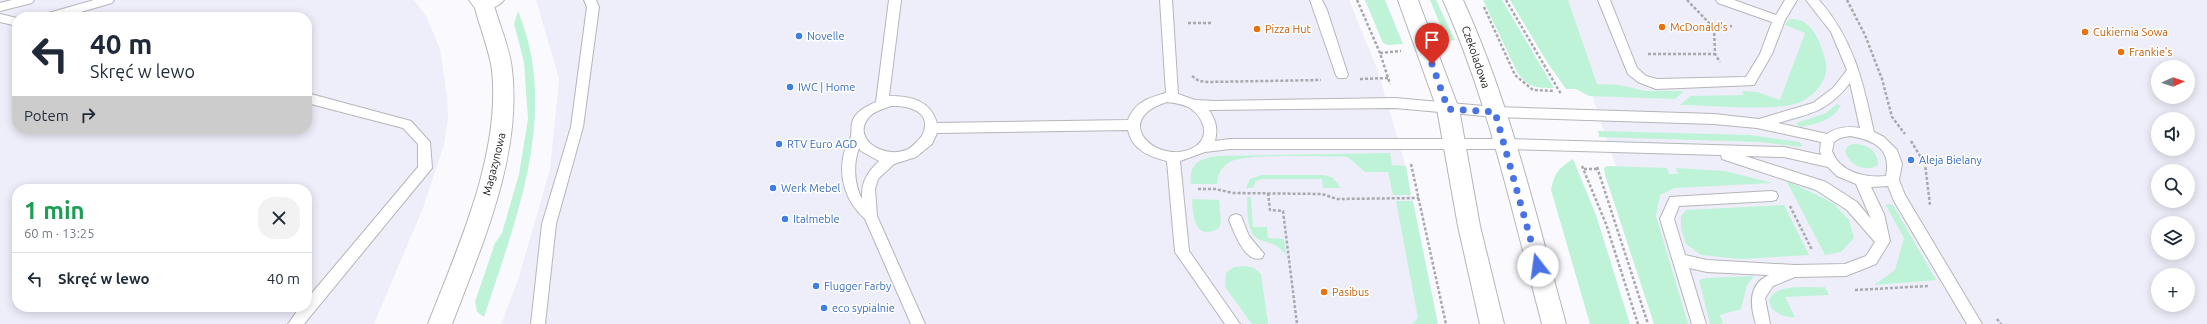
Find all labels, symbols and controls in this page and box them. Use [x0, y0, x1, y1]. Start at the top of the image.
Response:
place label: McDonald's [1670, 21, 1728, 33]
marker: McDonald's [1657, 22, 1667, 32]
place label: Pizza Hut [1265, 23, 1311, 35]
pin [1415, 23, 1449, 64]
marker: Pizza Hut [1252, 24, 1262, 34]
street label: Czekoladowa [1460, 24, 1492, 90]
place label: Cukiernia Sowa [2093, 26, 2168, 38]
marker: Cukiernia Sowa [2080, 27, 2090, 37]
icon: left [24, 28, 76, 80]
text: 40 m [90, 28, 152, 59]
icon: arrive [1421, 29, 1443, 51]
place label: Novelle [807, 30, 845, 42]
marker: Novelle [794, 31, 804, 41]
place label: Frankie's [2129, 46, 2172, 58]
marker: Frankie's [2116, 47, 2126, 57]
north arrow [2151, 60, 2195, 104]
map controls [2151, 60, 2195, 312]
text: Skręć w lewo [90, 61, 195, 81]
place label: IWC | Home [798, 81, 855, 93]
marker: IWC | Home [785, 82, 795, 92]
icon: right [77, 104, 99, 126]
text: Potem [24, 107, 69, 124]
button: sound [2151, 112, 2195, 156]
street label: Magazynowa [480, 131, 508, 197]
place label: RTV Euro AGD [787, 138, 858, 150]
marker: RTV Euro AGD [774, 139, 784, 149]
place label: Aleja Bielany [1919, 154, 1982, 166]
marker: Aleja Bielany [1906, 155, 1916, 165]
button: search [2151, 164, 2195, 208]
place label: Werk Mebel [781, 182, 840, 194]
marker: Werk Mebel [768, 183, 778, 193]
text: 1 min [24, 197, 85, 224]
button: close [258, 197, 300, 239]
place label: Italmeble [793, 213, 840, 225]
marker: Italmeble [780, 214, 790, 224]
button: layers [2151, 216, 2195, 260]
text: 60 m · 13:25 [24, 226, 95, 240]
position arrow [1517, 245, 1559, 287]
icon: left [24, 268, 46, 290]
button: + [2151, 268, 2195, 312]
text: Skręć w lewo [58, 270, 150, 287]
text: 40 m [267, 270, 300, 287]
place label: Flugger Farby [824, 280, 892, 292]
marker: Flugger Farby [811, 281, 821, 291]
place label: Pasibus [1332, 286, 1369, 298]
marker: Pasibus [1319, 287, 1329, 297]
place label: eco sypialnie [832, 302, 895, 314]
marker: eco sypialnie [819, 303, 829, 313]

